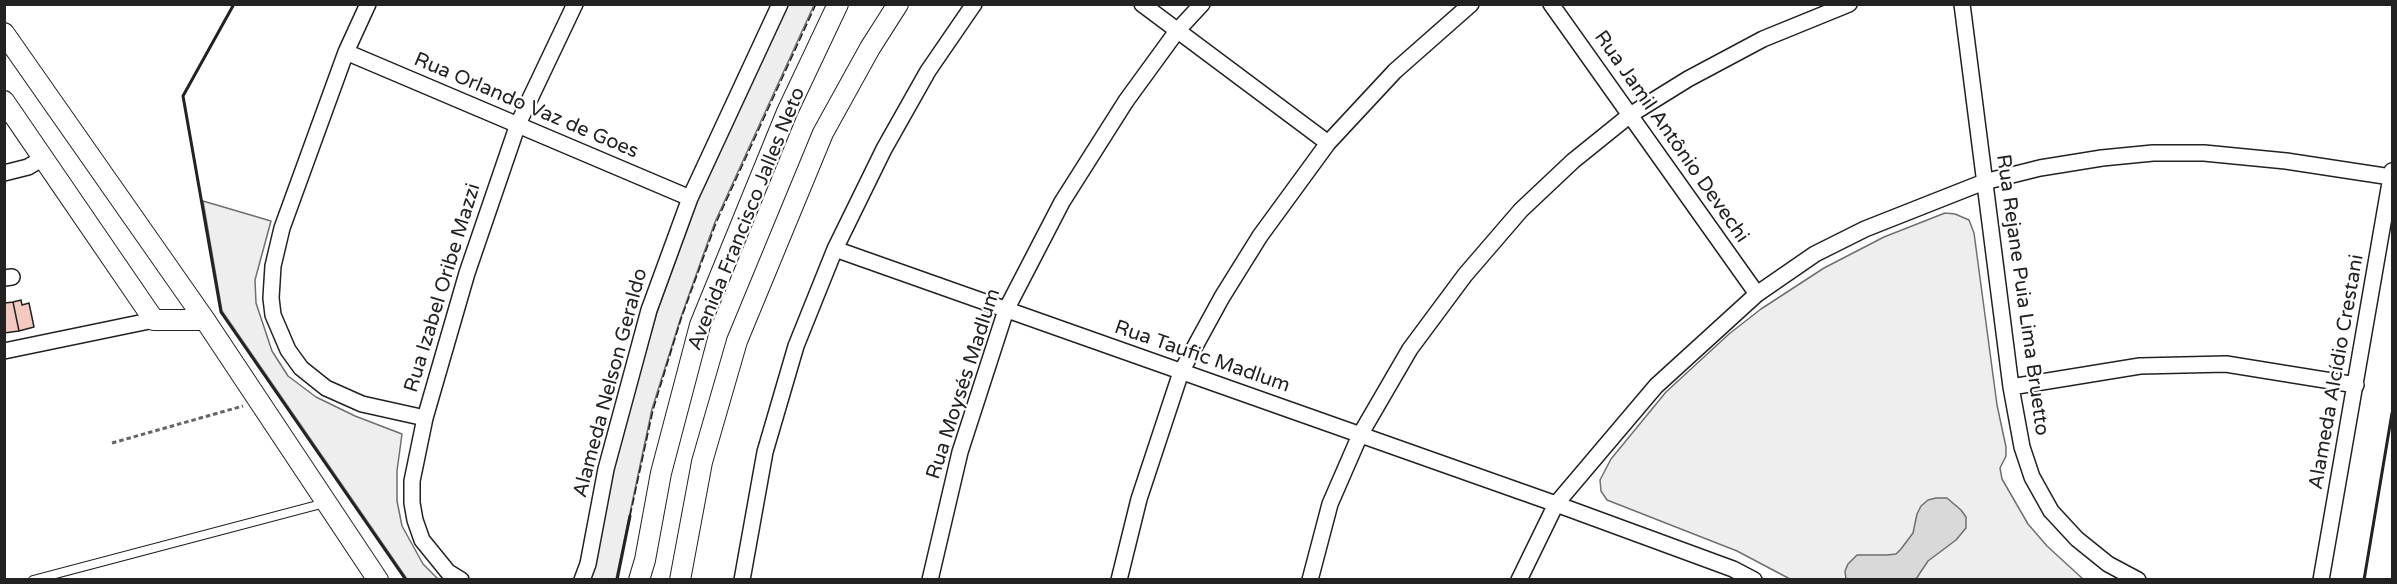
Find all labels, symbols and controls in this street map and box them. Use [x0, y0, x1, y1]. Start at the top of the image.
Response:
street label: Rua Jamil Antônio Devechi [1589, 26, 1753, 248]
street label: Rua Orlando Vaz de Goes [410, 48, 642, 164]
street label: Avenida Francisco Jalles Neto [683, 84, 811, 354]
street label: Rua Rejane Puia Lima Bruetto [1990, 153, 2054, 437]
street label: Rua Izabel Oribe Mazzi [400, 181, 486, 395]
street label: Alameda Alcídio Crestani [2305, 253, 2369, 491]
street label: Alameda Nelson Geraldo [569, 266, 653, 500]
street label: Rua Moysés Madlum [922, 286, 1006, 482]
street label: Rua Taufic Madlum [1111, 316, 1293, 398]

